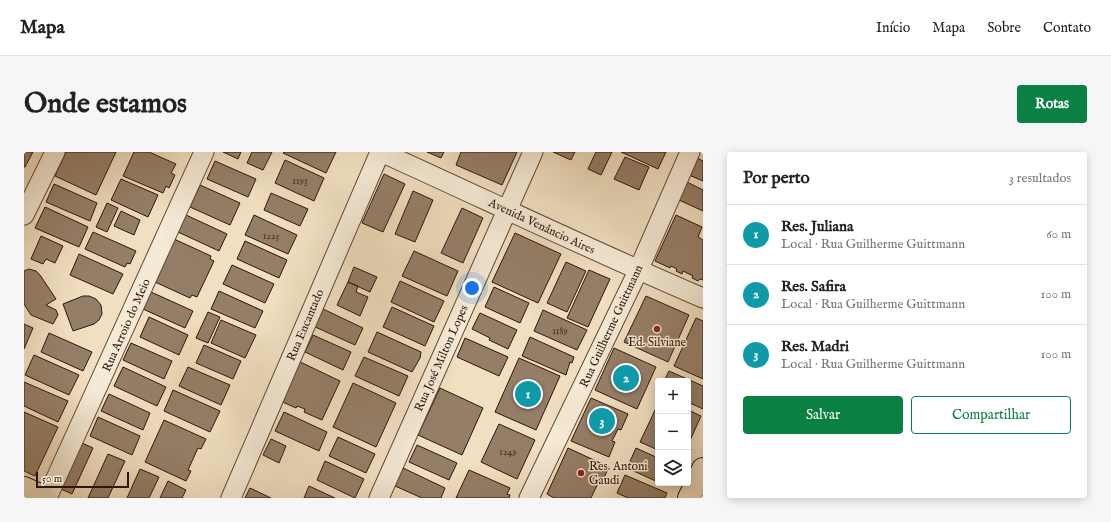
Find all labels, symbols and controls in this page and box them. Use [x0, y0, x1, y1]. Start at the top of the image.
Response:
text: Mapa [20, 16, 65, 40]
text: Início [876, 19, 910, 37]
text: Mapa [932, 19, 965, 37]
text: Sobre [987, 19, 1021, 37]
text: Contato [1043, 19, 1091, 37]
button: Rotas [1017, 85, 1087, 123]
text: Onde estamos [24, 87, 187, 122]
text: Por perto [743, 168, 810, 189]
text: 3 resultados [1009, 170, 1071, 187]
house number: 1193 [292, 175, 308, 188]
street label: Avenida Venâncio Aires [485, 195, 597, 258]
text: Res. Juliana [781, 217, 854, 236]
text: 1 [754, 226, 758, 243]
text: 60 m [1046, 226, 1071, 243]
house number: 1225 [263, 230, 280, 243]
text: Local · Rua Guilherme Guittmann [781, 236, 965, 253]
street label: Rua Guilherme Guittmann [576, 262, 647, 390]
street label: Rua Arroio do Meio [99, 276, 154, 374]
text: Res. Safira [781, 277, 846, 296]
your location [462, 278, 482, 298]
street label: Rua Encantado [284, 286, 328, 363]
text: 2 [753, 286, 759, 303]
text: 100 m [1041, 286, 1071, 303]
text: Local · Rua Guilherme Guittmann [781, 296, 965, 313]
street label: Rua José Milton Lopes [411, 303, 473, 414]
marker: Ed. Silviane [652, 324, 662, 334]
house number: 1189 [552, 325, 568, 338]
place label: Ed. Silviane [628, 335, 687, 350]
text: Res. Madri [781, 337, 849, 356]
text: 3 [754, 346, 758, 363]
text: 100 m [1041, 346, 1071, 363]
text: Local · Rua Guilherme Guittmann [781, 356, 965, 373]
pin: 2 [613, 363, 639, 393]
map controls [655, 378, 691, 486]
button: + [655, 378, 691, 414]
pin: 1 [515, 379, 541, 409]
button: Salvar [743, 396, 903, 434]
button: Compartilhar [911, 396, 1071, 434]
pin: 3 [589, 406, 615, 436]
button: − [655, 414, 691, 450]
house number: 1249 [499, 446, 517, 459]
button: layers [655, 450, 691, 486]
place label: Res. Antoni Gaudi [589, 459, 648, 488]
marker: Res. Antoni Gaudi [576, 468, 586, 478]
scale bar [36, 470, 129, 489]
text: 50 m [42, 472, 62, 486]

